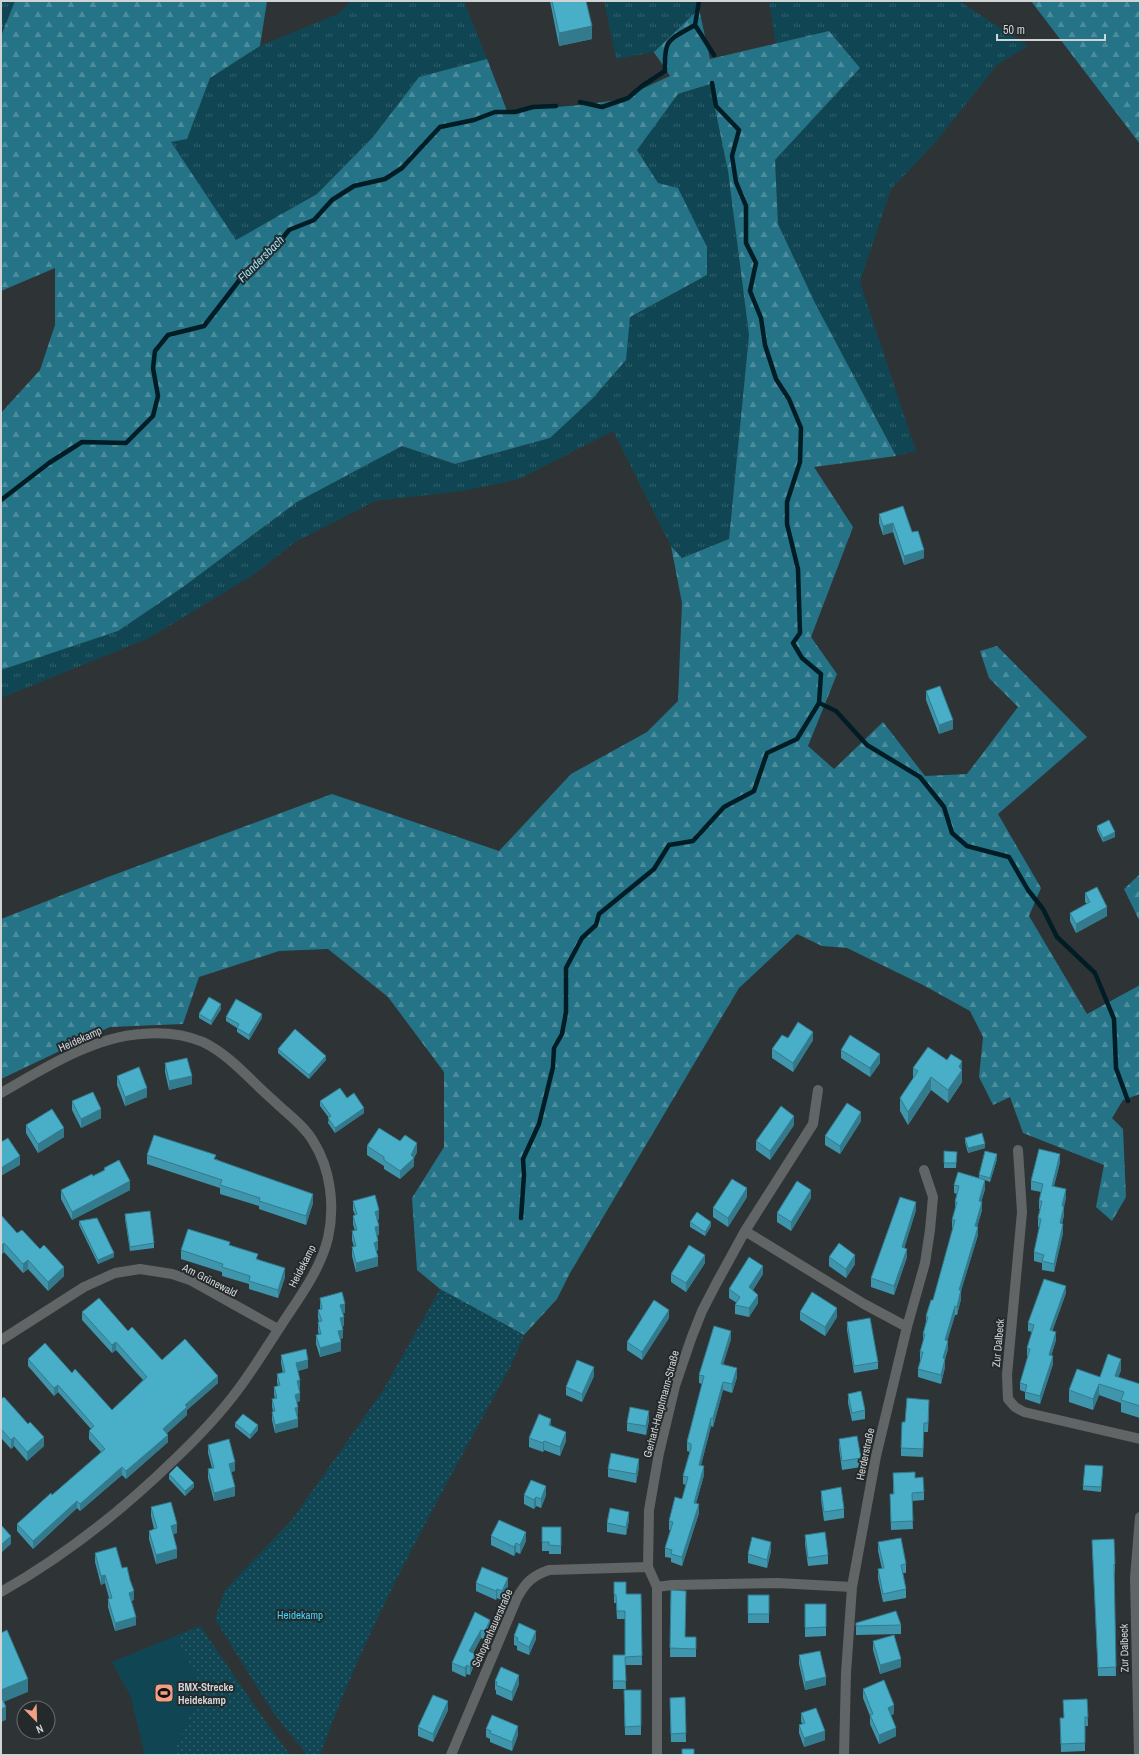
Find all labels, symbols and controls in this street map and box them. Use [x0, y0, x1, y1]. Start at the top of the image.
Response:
scale bar [997, 16, 1105, 42]
text: 50 m [1003, 22, 1025, 38]
water label: Flandersbach [234, 232, 288, 286]
street label: Heidekamp [56, 1023, 104, 1055]
street label: Heidekamp [285, 1242, 319, 1290]
street label: Am Grünewald [179, 1260, 240, 1300]
street label: Zur Dalbeck [989, 1318, 1007, 1368]
street label: Gerhart-Hauptmann-Straße [640, 1349, 682, 1459]
street label: Herderstraße [853, 1427, 877, 1481]
street label: Schopenhauerstraße [468, 1587, 516, 1669]
park label: Heidekamp [277, 1608, 323, 1622]
street label: Zur Dalbeck [1117, 1623, 1131, 1672]
place label: BMX-Strecke Heidekamp [178, 1680, 234, 1707]
sports icon: BMX-Strecke Heidekamp [153, 1682, 175, 1704]
north arrow [16, 1700, 56, 1740]
text: N [34, 1721, 46, 1737]

